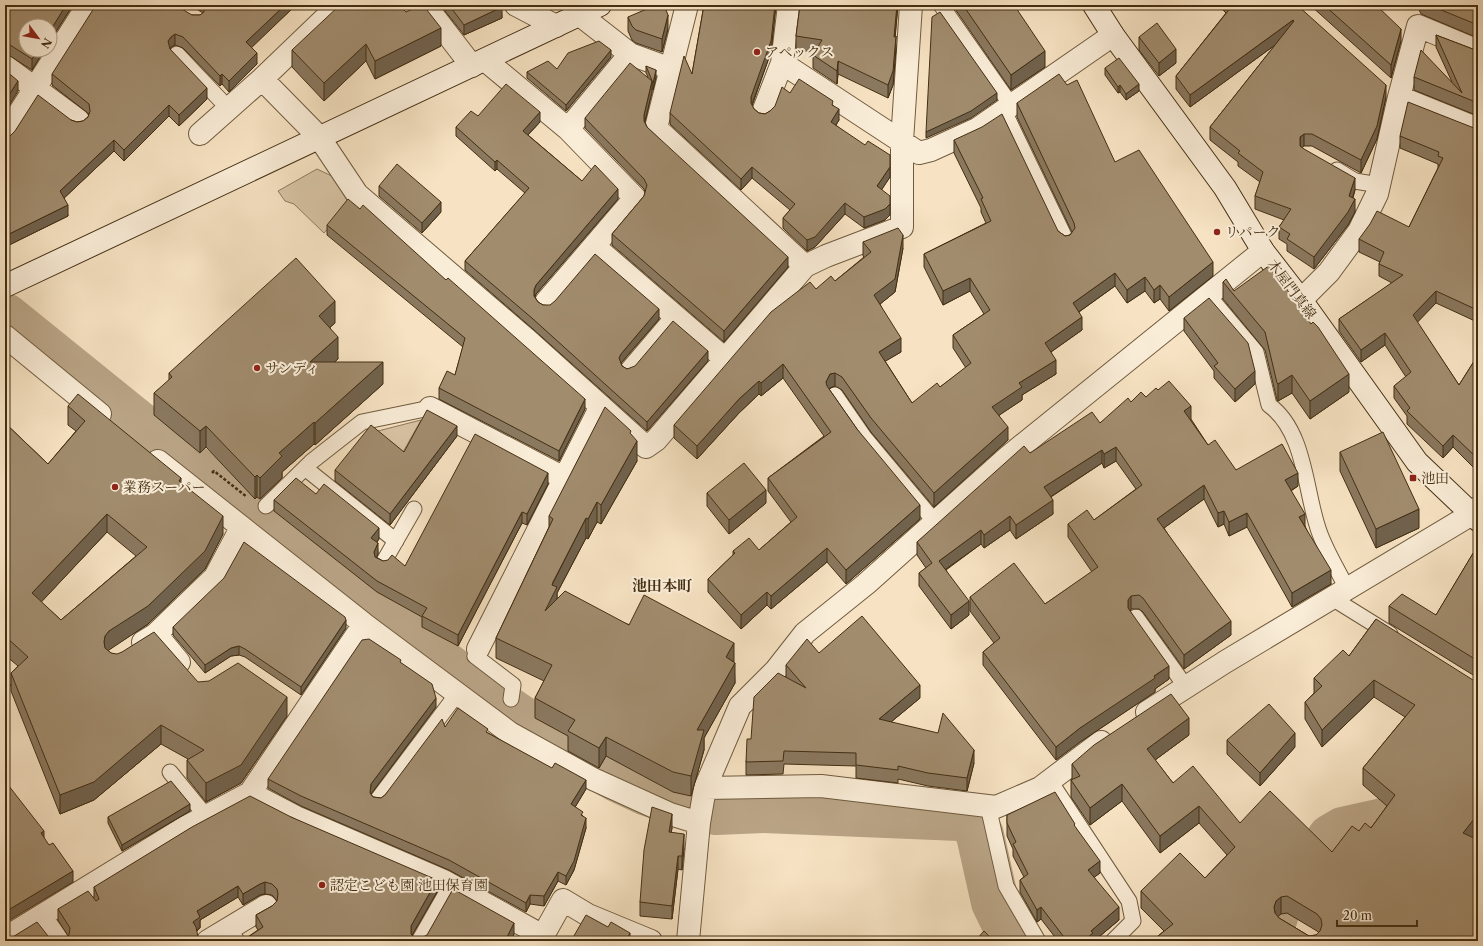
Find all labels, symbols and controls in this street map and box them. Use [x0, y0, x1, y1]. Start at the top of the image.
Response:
north arrow [18, 18, 58, 58]
text: N [38, 36, 55, 51]
place label: アペックス [765, 43, 834, 61]
marker: アペックス [752, 47, 762, 57]
place label: リパーク [1225, 223, 1281, 241]
marker: リパーク [1212, 227, 1222, 237]
street label: 木屋門真線 [1264, 256, 1320, 322]
place label: サンディ [265, 359, 319, 377]
marker: サンディ [252, 363, 262, 373]
place label: 池田 [1421, 469, 1449, 487]
marker: 池田 [1408, 473, 1418, 483]
place label: 業務スーパー [123, 478, 206, 496]
marker: 業務スーパー [110, 482, 120, 492]
district label: 池田本町 [632, 576, 692, 595]
place label: 認定こども園 池田保育園 [330, 876, 488, 894]
marker: 認定こども園 池田保育園 [317, 880, 327, 890]
scale bar [1337, 902, 1417, 928]
text: 20 m [1343, 908, 1372, 923]

